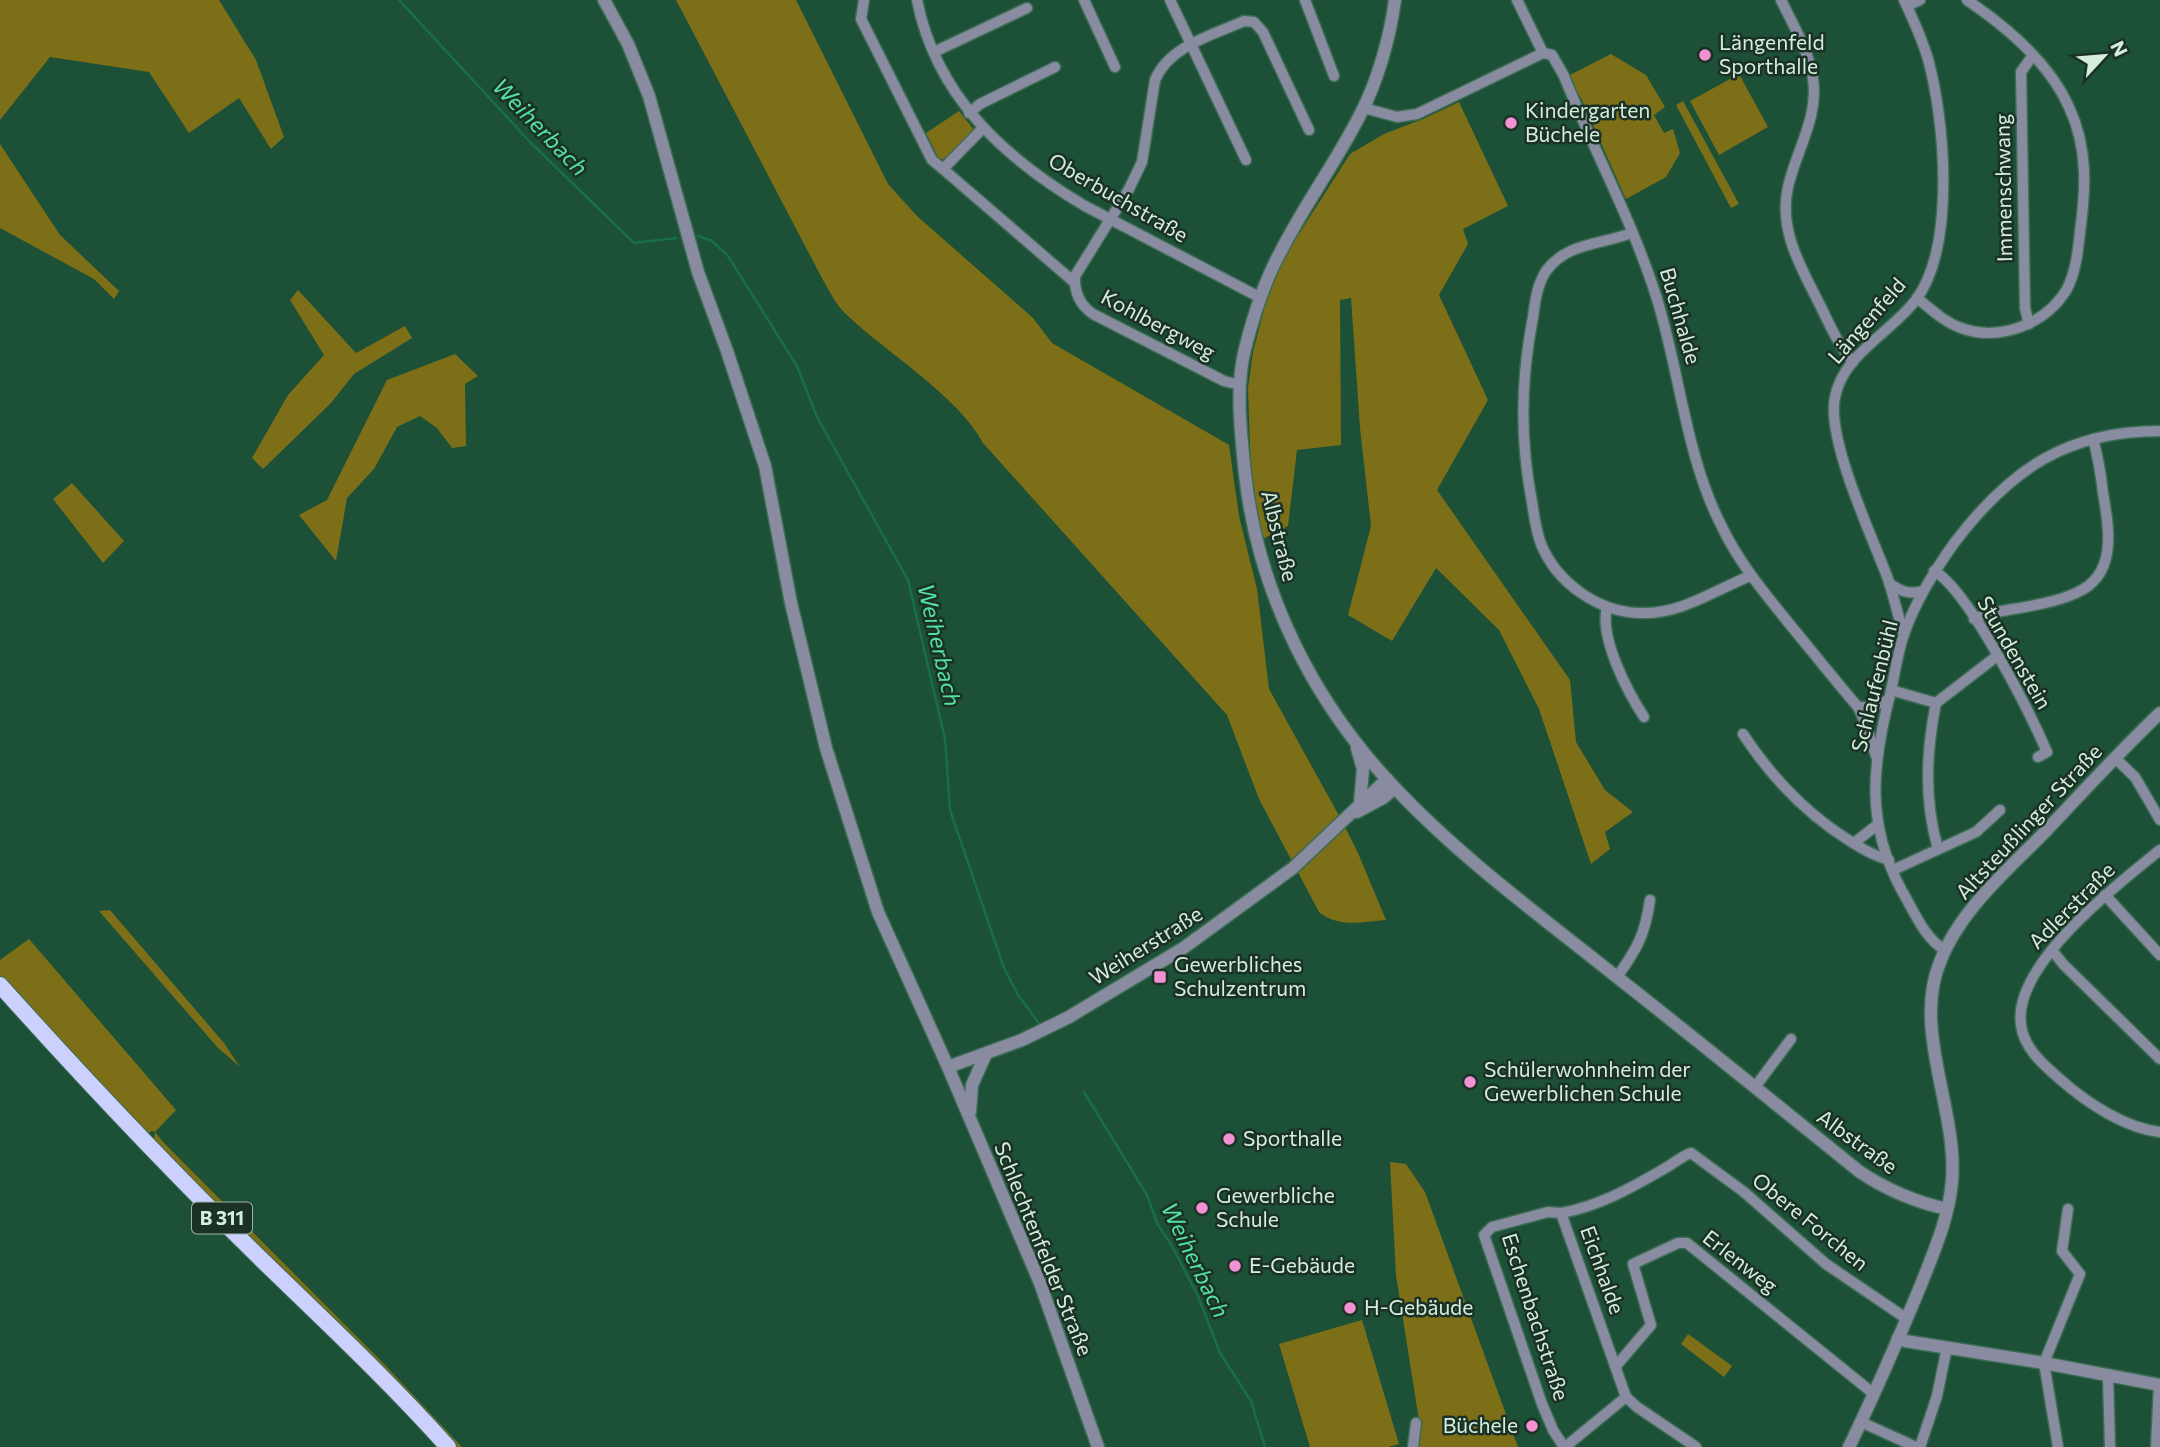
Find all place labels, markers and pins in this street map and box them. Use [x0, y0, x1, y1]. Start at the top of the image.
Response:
place label: Längenfeld Sporthalle [1719, 29, 1825, 78]
marker: Längenfeld Sporthalle [1697, 47, 1713, 63]
place label: Kindergarten Büchele [1525, 97, 1650, 146]
marker: Kindergarten Büchele [1503, 115, 1519, 131]
place label: Gewerbliches Schulzentrum [1174, 951, 1306, 1000]
marker: Gewerbliches Schulzentrum [1152, 969, 1168, 985]
place label: Schülerwohnheim der Gewerblichen Schule [1484, 1056, 1691, 1105]
marker: Schülerwohnheim der Gewerblichen Schule [1462, 1074, 1478, 1090]
place label: Sporthalle [1243, 1125, 1342, 1150]
marker: Sporthalle [1221, 1131, 1237, 1147]
place label: Gewerbliche Schule [1216, 1182, 1335, 1231]
marker: Gewerbliche Schule [1194, 1200, 1210, 1216]
place label: E-Gebäude [1249, 1252, 1355, 1277]
marker: E-Gebäude [1227, 1258, 1243, 1274]
place label: H-Gebäude [1364, 1294, 1473, 1319]
marker: H-Gebäude [1342, 1300, 1358, 1316]
place label: Büchele [1443, 1412, 1518, 1437]
marker: Büchele [1524, 1418, 1540, 1434]

